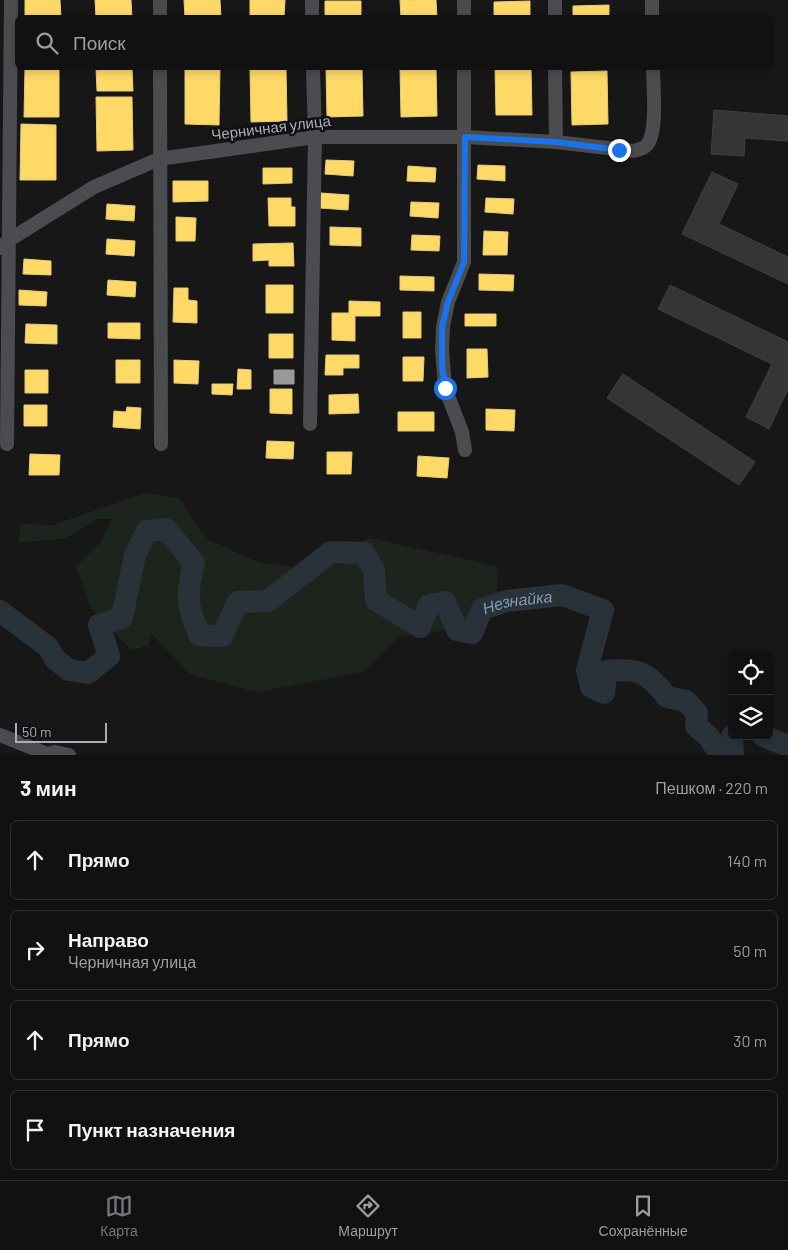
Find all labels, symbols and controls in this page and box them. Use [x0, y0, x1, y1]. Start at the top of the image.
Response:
search box [15, 15, 773, 70]
icon: search [33, 29, 61, 57]
text: Поиск [73, 31, 126, 54]
street label: Черничная улица [210, 111, 332, 143]
route end [608, 139, 631, 162]
route start [434, 377, 457, 400]
water label: Незнайка [480, 586, 553, 617]
map controls [728, 650, 773, 740]
button: locate [728, 650, 773, 695]
button: layers [728, 695, 773, 740]
scale bar [15, 720, 108, 743]
text: 50 m [22, 723, 51, 740]
text: 3 мин [20, 775, 77, 800]
text: Пешком · 220 m [655, 778, 768, 797]
icon: ahead [21, 846, 49, 874]
text: Прямо [68, 848, 130, 871]
text: 140 m [727, 851, 767, 870]
text: Направо [68, 928, 149, 951]
icon: right [21, 936, 49, 964]
text: 50 m [733, 941, 767, 960]
text: Черничная улица [68, 952, 196, 971]
icon: ahead [21, 1026, 49, 1054]
text: Прямо [68, 1028, 130, 1051]
text: 30 m [733, 1031, 767, 1050]
icon: arrive [21, 1116, 49, 1144]
text: Пункт назначения [68, 1118, 235, 1141]
tab: Карта [100, 1192, 138, 1239]
tab: Маршрут [338, 1192, 398, 1239]
tab: Сохранённые [599, 1192, 688, 1239]

